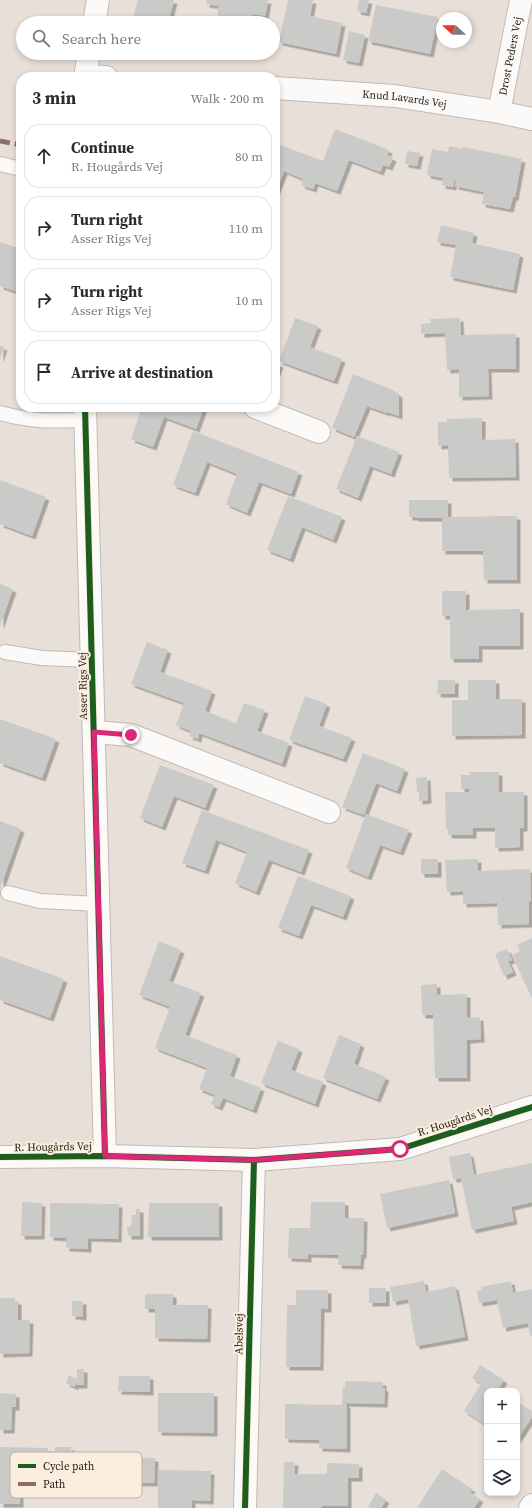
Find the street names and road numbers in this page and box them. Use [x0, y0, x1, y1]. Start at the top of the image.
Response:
street label: Drost Peders Vej [495, 15, 525, 97]
street label: Knud Lavards Vej [362, 86, 448, 111]
street label: Asser Rigs Vej [75, 652, 91, 720]
street label: R. Hougårds Vej [416, 1102, 494, 1140]
street label: R. Hougårds Vej [14, 1139, 92, 1155]
street label: Abelsvej [231, 1313, 247, 1355]

